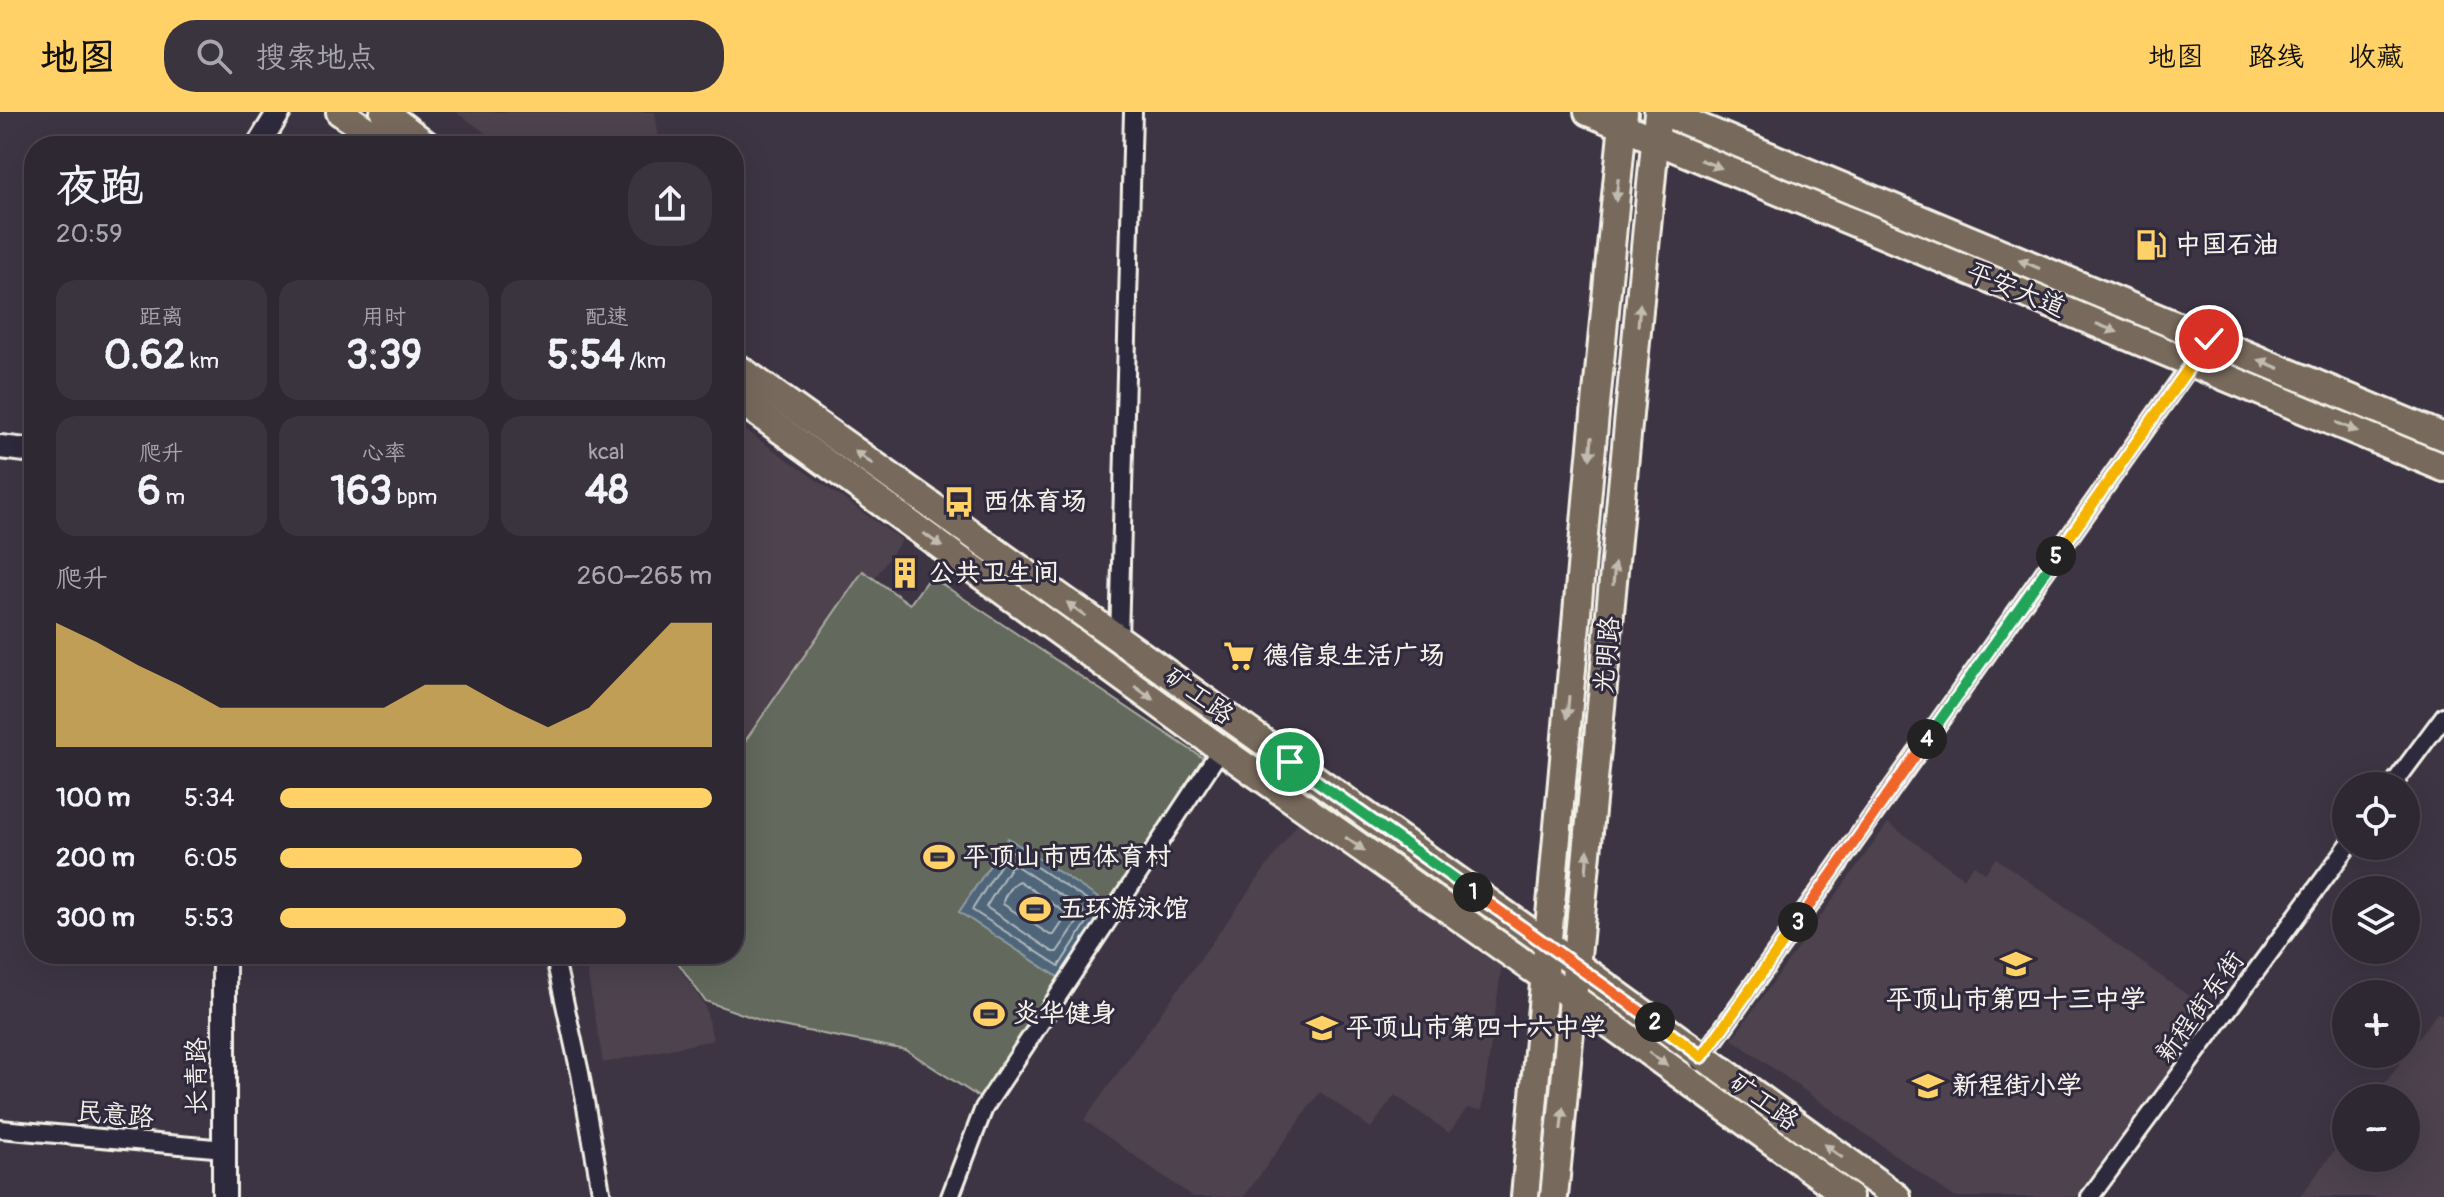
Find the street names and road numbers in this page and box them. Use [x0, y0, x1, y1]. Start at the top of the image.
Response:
street label: 平安大道 [1962, 256, 2070, 324]
street label: 光明路 [1588, 615, 1626, 695]
street label: 矿工路 [1158, 660, 1240, 732]
street label: 新程街东街 [2149, 945, 2251, 1069]
street label: 长青路 [181, 1037, 213, 1115]
street label: 矿工路 [1723, 1066, 1805, 1138]
street label: 民意路 [75, 1096, 155, 1134]

